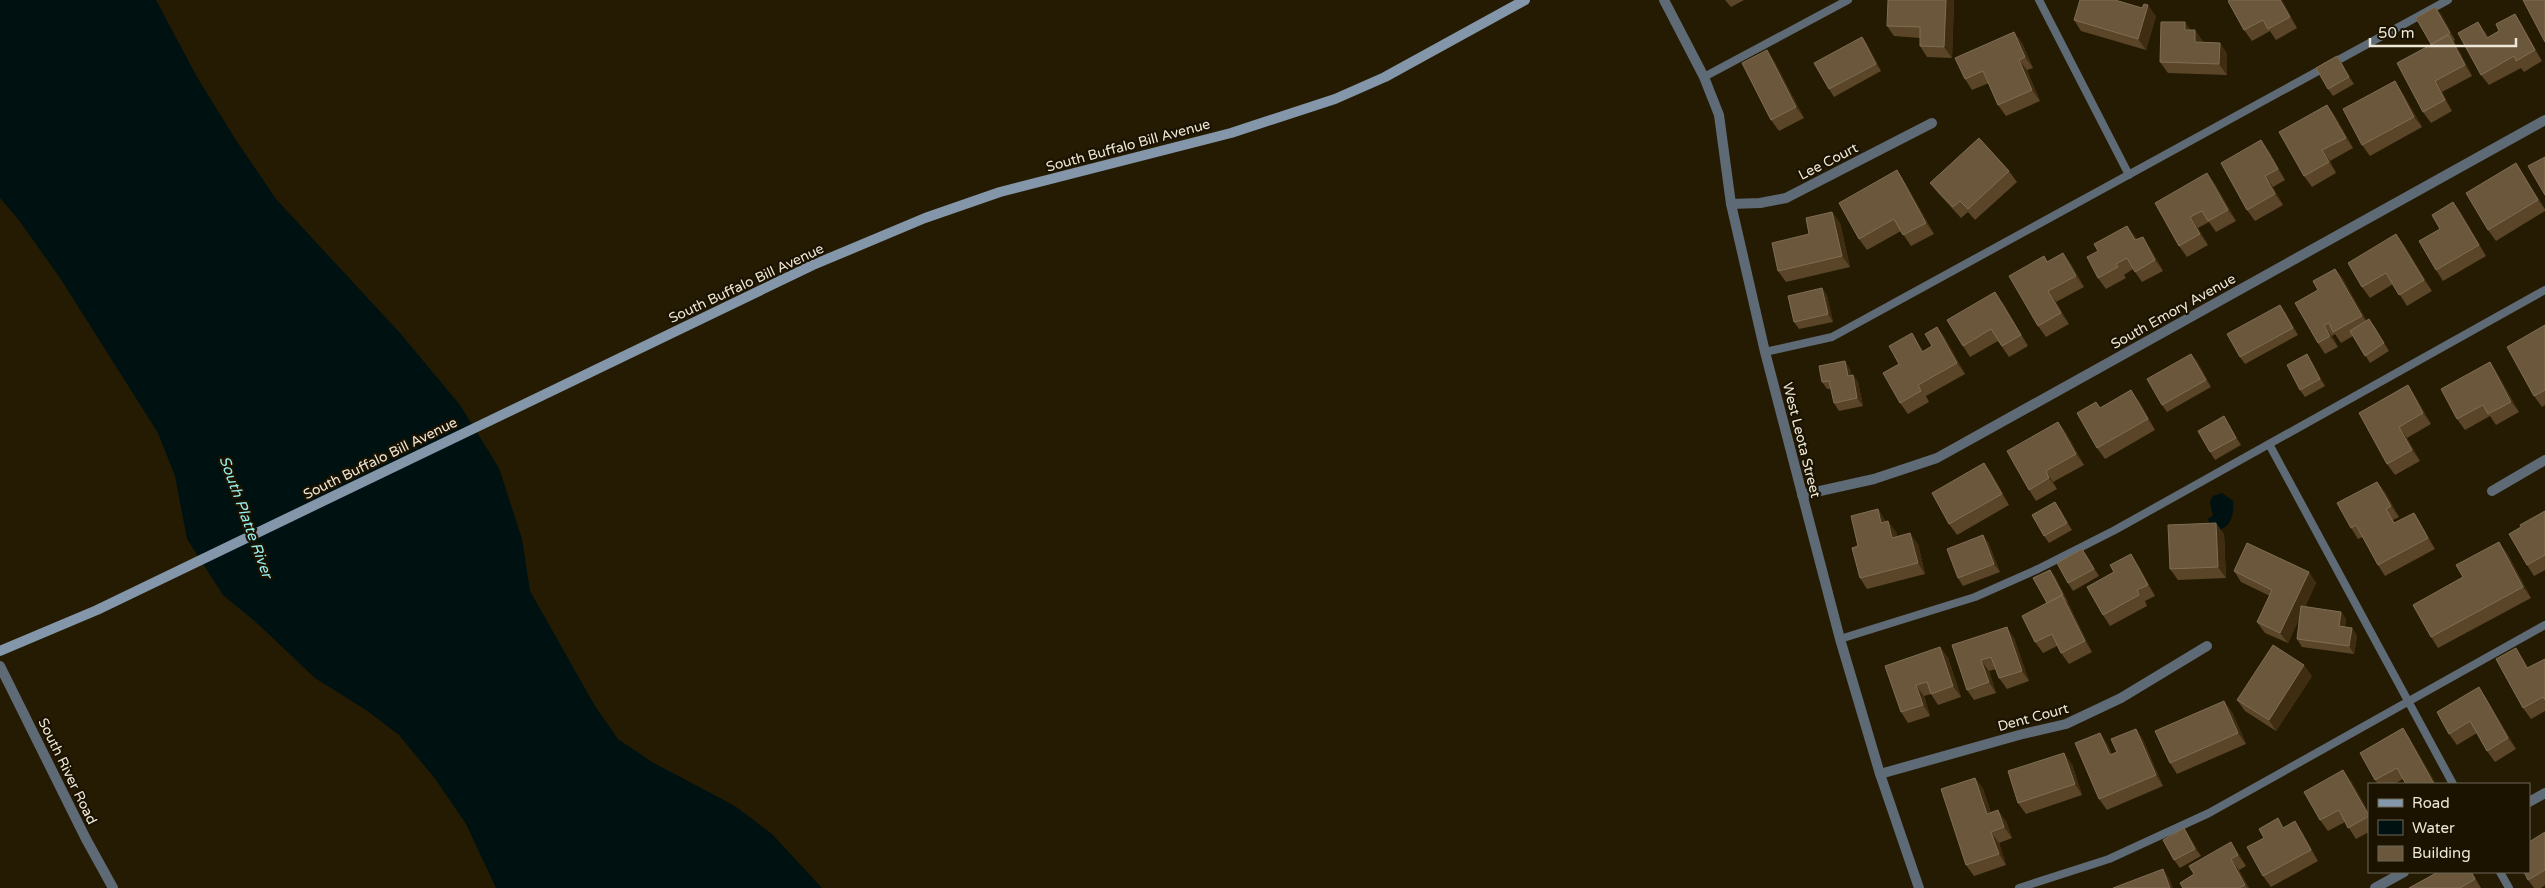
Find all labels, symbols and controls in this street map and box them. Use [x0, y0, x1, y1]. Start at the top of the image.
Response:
scale bar [2370, 15, 2516, 47]
text: 50 m [2378, 24, 2415, 42]
street label: South Buffalo Bill Avenue [1044, 115, 1212, 176]
street label: Lee Court [1795, 139, 1862, 184]
street label: South Buffalo Bill Avenue [666, 240, 827, 327]
street label: South Emory Avenue [2108, 270, 2239, 353]
street label: West Leota Street [1779, 381, 1824, 500]
street label: South Buffalo Bill Avenue [300, 414, 460, 503]
water label: South Platte River [216, 454, 277, 583]
street label: Dent Court [1996, 700, 2071, 735]
street label: South River Road [34, 715, 101, 827]
legend [2368, 783, 2530, 873]
text: Road [2412, 794, 2450, 812]
text: Water [2412, 819, 2455, 837]
text: Building [2412, 844, 2471, 862]

